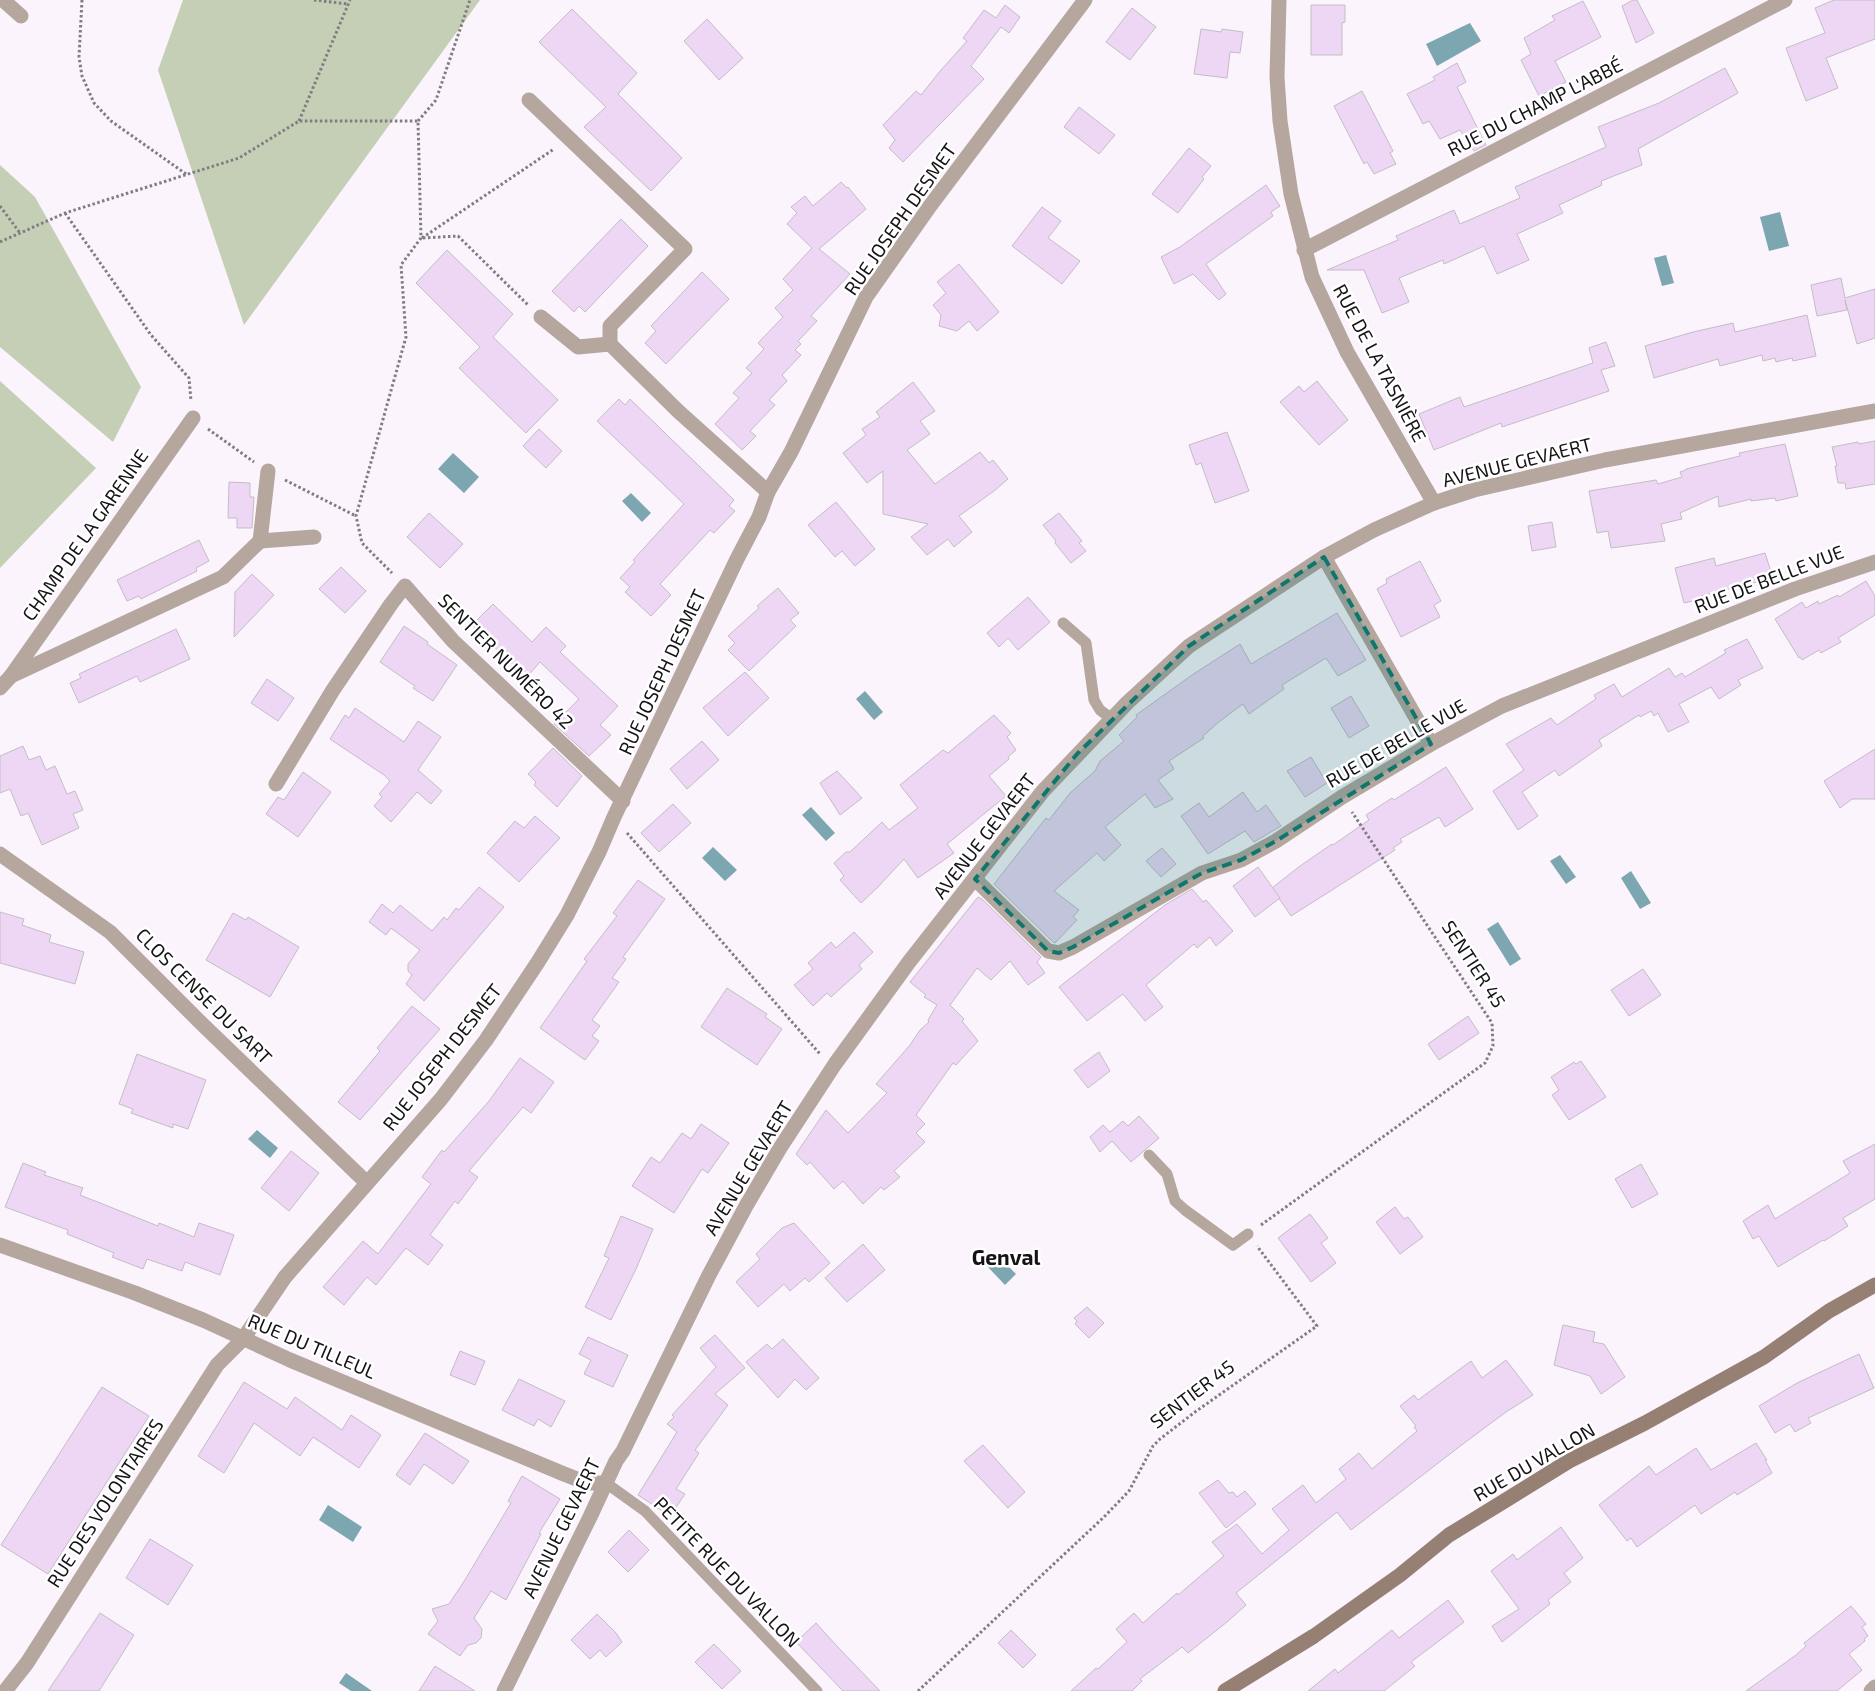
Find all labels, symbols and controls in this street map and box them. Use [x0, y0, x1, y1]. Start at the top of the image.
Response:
street label: RUE DU CHAMP L'ABBÉ [1443, 52, 1626, 161]
street label: RUE JOSEPH DESMET [839, 138, 961, 299]
street label: RUE DE LA TASNIÈRE [1329, 280, 1432, 446]
street label: AVENUE GEVAERT [1440, 432, 1594, 491]
street label: CHAMP DE LA GARENNE [17, 445, 152, 625]
street label: RUE DE BELLE VUE [1691, 539, 1847, 618]
street label: RUE JOSEPH DESMET [613, 585, 710, 758]
street label: SENTIER NUMÉRO 42 [434, 588, 579, 733]
street label: RUE DE BELLE VUE [1322, 693, 1470, 792]
street label: AVENUE GEVAERT [927, 768, 1040, 903]
street label: SENTIER 45 [1438, 916, 1511, 1012]
street label: CLOS CENSE DU SART [132, 923, 277, 1068]
street label: RUE JOSEPH DESMET [377, 979, 506, 1135]
street label: AVENUE GEVAERT [698, 1096, 797, 1239]
district label: Genval [972, 1244, 1040, 1269]
street label: RUE DU TILLEUL [245, 1308, 380, 1383]
street label: SENTIER 45 [1145, 1355, 1238, 1433]
street label: RUE DES VOLONTAIRES [41, 1414, 168, 1591]
street label: RUE DU VALLON [1469, 1418, 1599, 1506]
street label: AVENUE GEVAERT [517, 1454, 604, 1602]
street label: PETITE RUE DU VALLON [650, 1492, 805, 1652]

